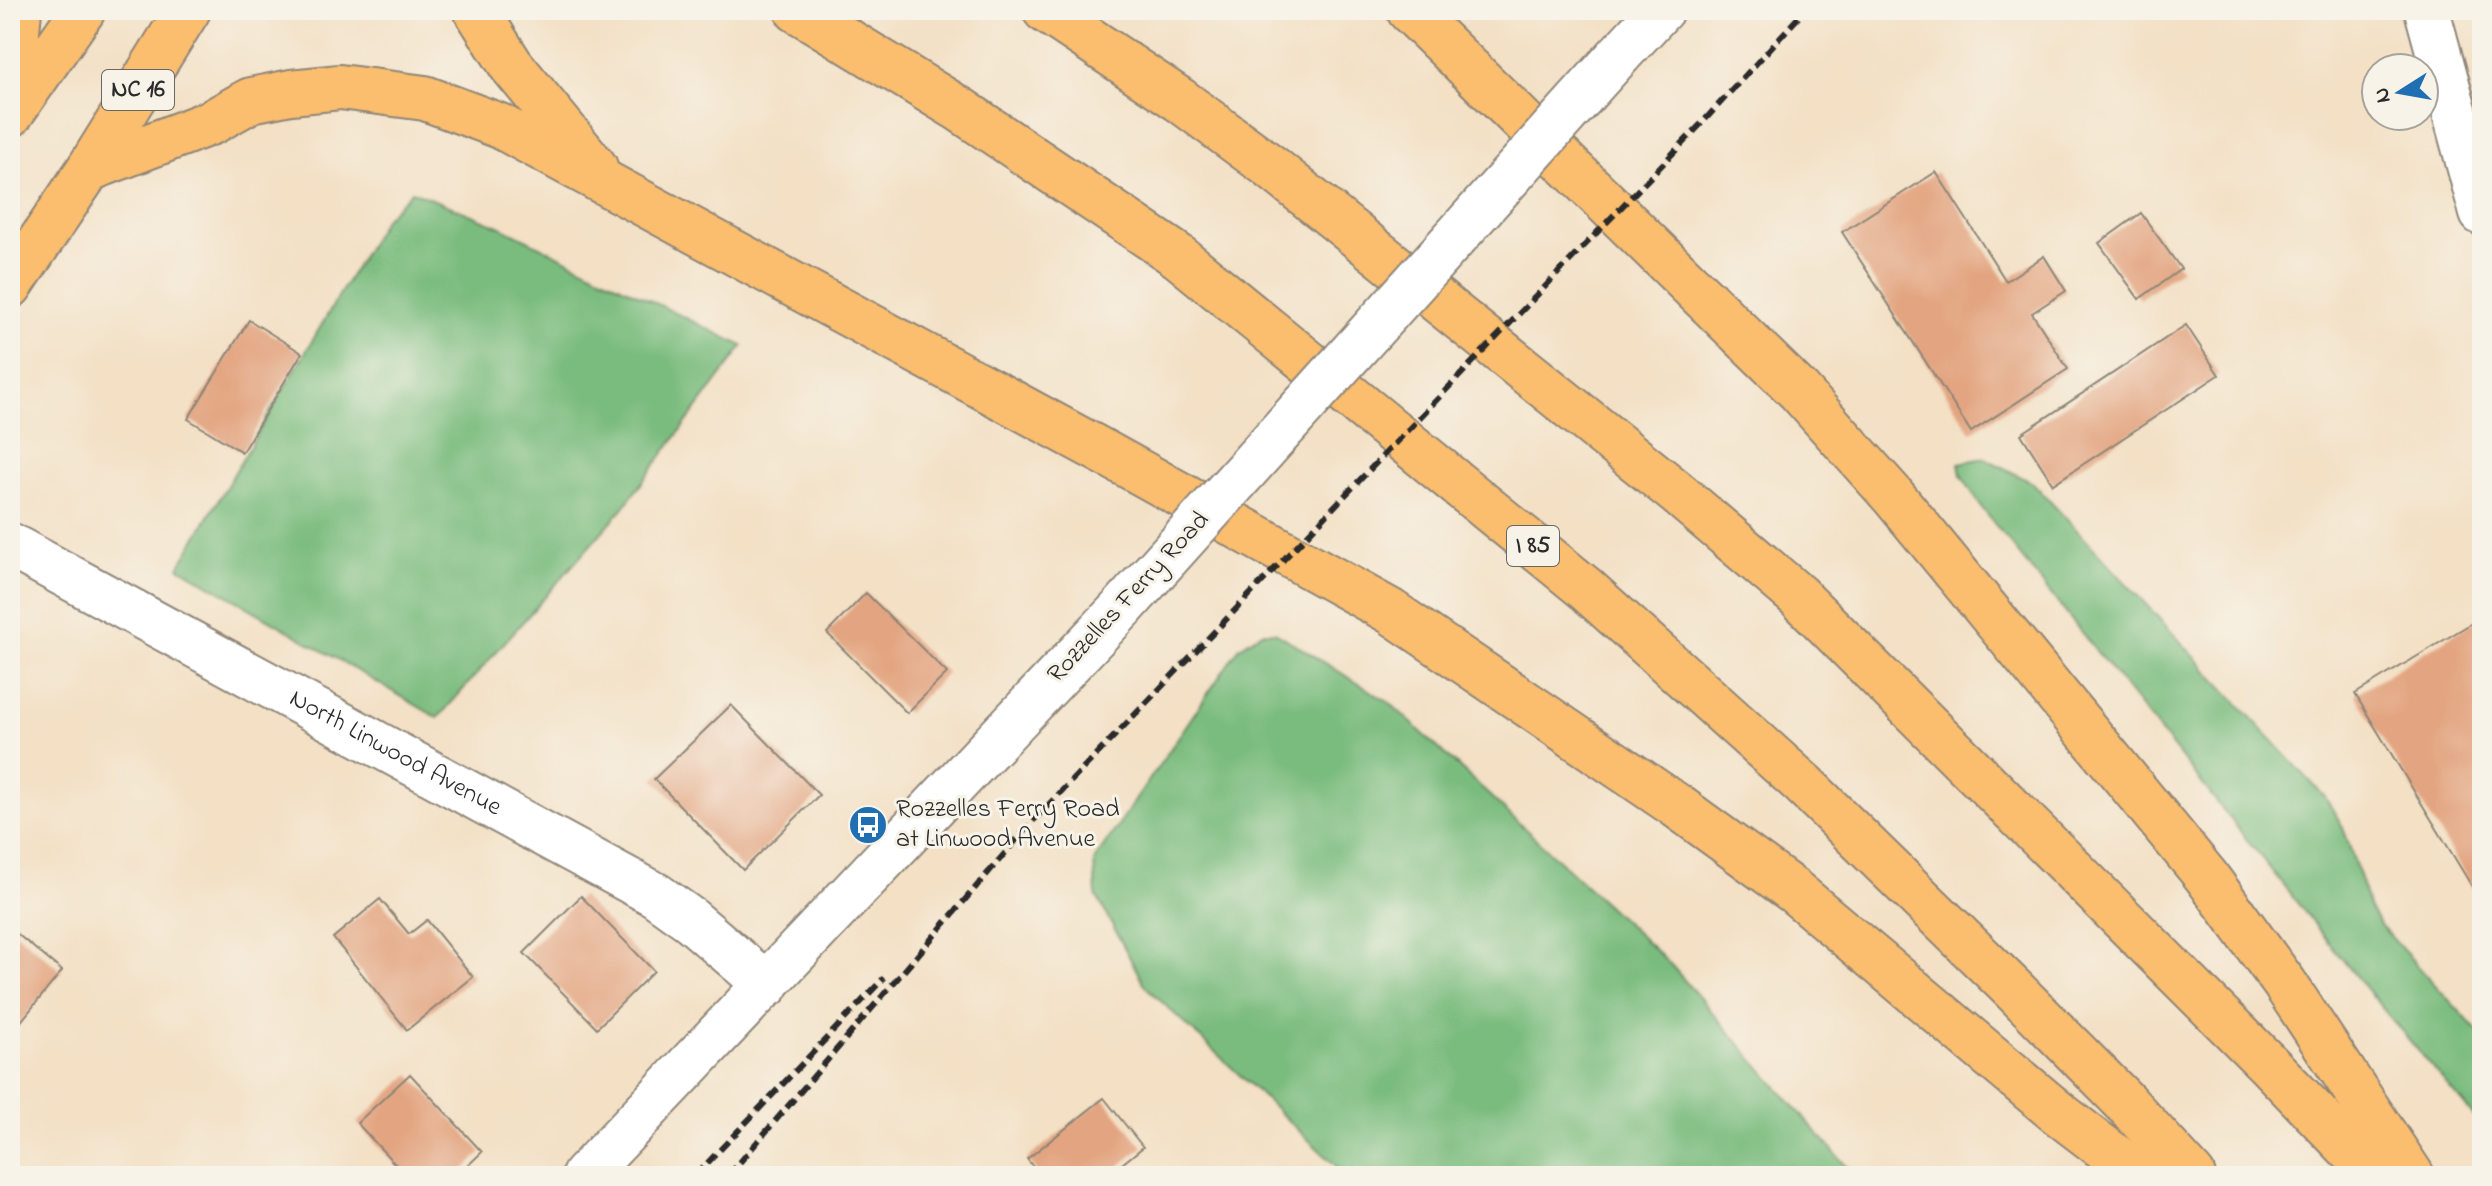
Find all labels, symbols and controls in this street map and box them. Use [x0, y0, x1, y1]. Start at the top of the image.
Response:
north arrow [2360, 52, 2440, 132]
road number: NC 16 [102, 70, 174, 110]
text: N [2366, 85, 2400, 106]
street label: Rozzelles Ferry Road [1039, 503, 1219, 693]
road number: I 85 [1507, 526, 1559, 566]
street label: North Linwood Avenue [282, 681, 509, 827]
place label: Rozzelles Ferry Road at Linwood Avenue [896, 791, 1120, 859]
bus stop icon: Rozzelles Ferry Road at Linwood Avenue [847, 804, 889, 846]

